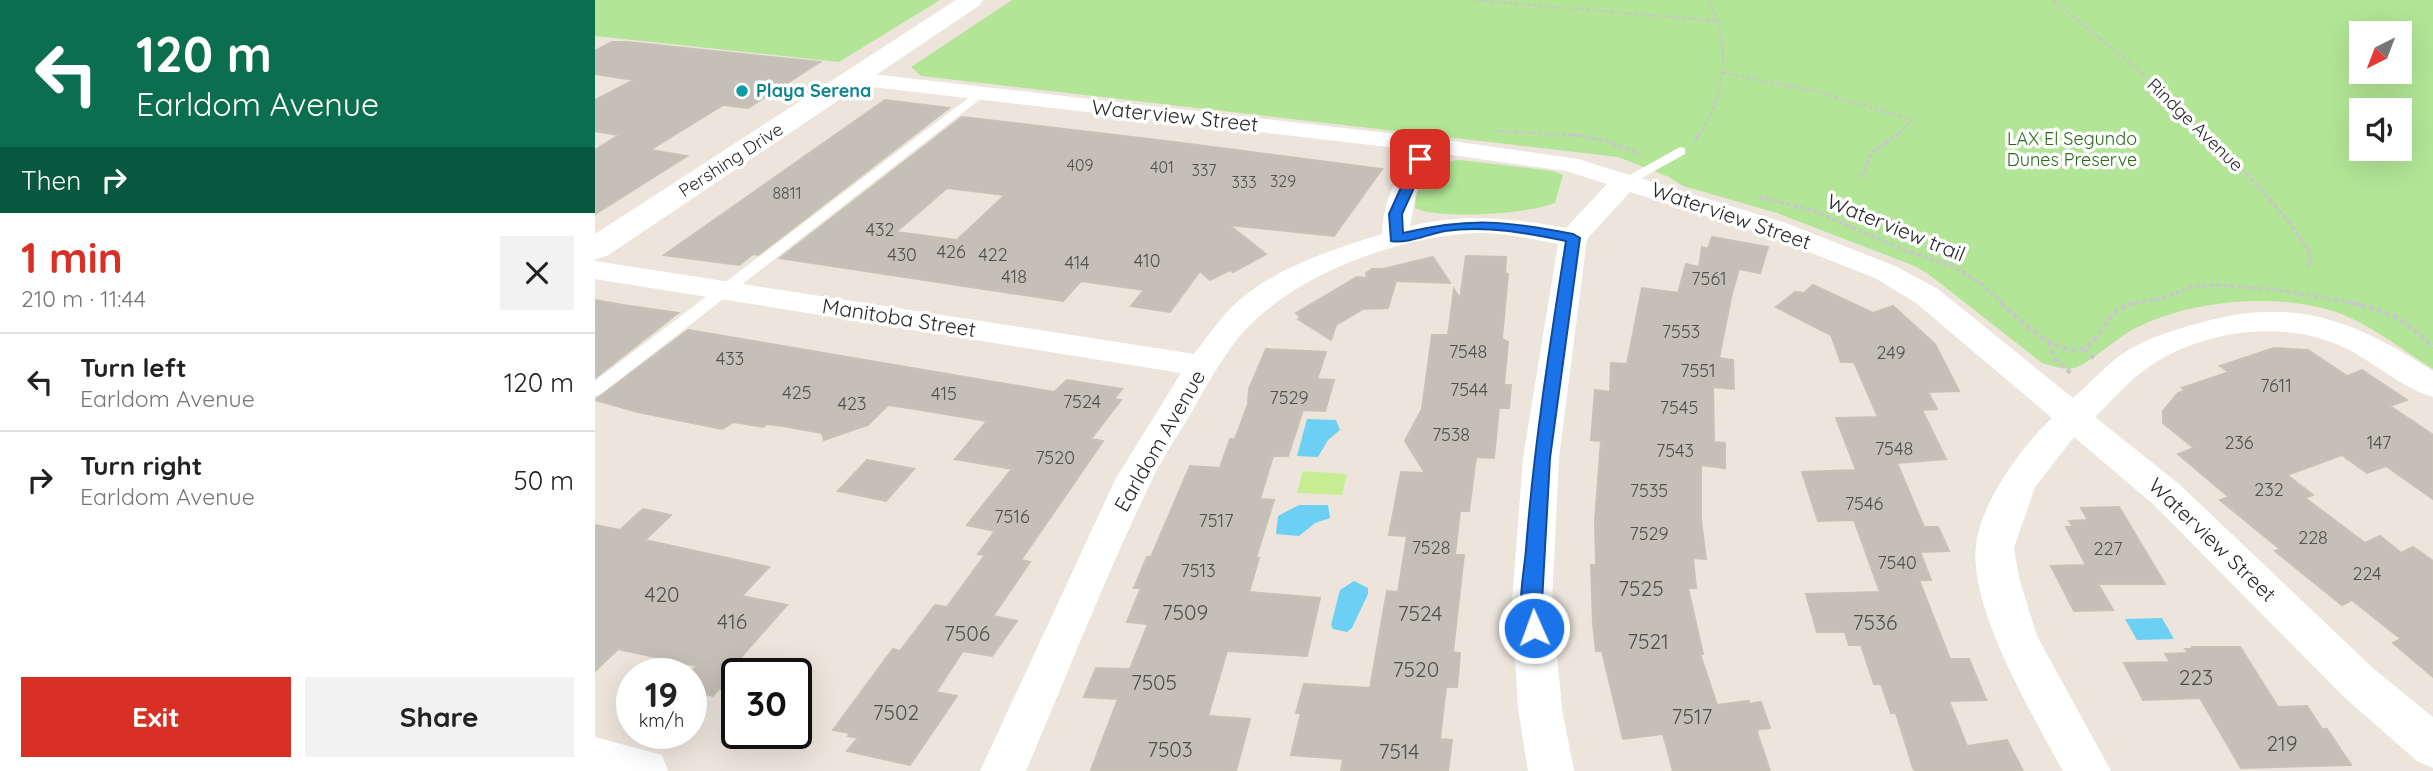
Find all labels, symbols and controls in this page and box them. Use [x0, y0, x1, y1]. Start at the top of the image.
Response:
north arrow [2349, 21, 2411, 84]
map controls [2349, 21, 2412, 161]
text: 120 m [136, 23, 272, 84]
icon: left [21, 28, 112, 119]
street label: Rindge Avenue [2142, 73, 2248, 176]
place label: Playa Serena [756, 79, 871, 102]
marker: Playa Serena [734, 83, 750, 99]
text: Earldom Avenue [136, 84, 379, 124]
street label: Waterview Street [1091, 93, 1260, 137]
button: sound [2349, 98, 2412, 161]
street label: Pershing Drive [674, 117, 787, 202]
park label: LAX El Segundo Dunes Preserve [2007, 127, 2137, 171]
pin [1390, 129, 1450, 189]
icon: arrive [1401, 140, 1439, 178]
house number: 409 [1067, 155, 1094, 175]
house number: 401 [1150, 157, 1174, 177]
house number: 337 [1192, 160, 1216, 180]
icon: right [95, 161, 133, 199]
text: Then [21, 164, 81, 197]
house number: 329 [1270, 171, 1296, 191]
house number: 333 [1231, 172, 1257, 192]
street label: Waterview Street [1648, 176, 1815, 255]
house number: 8811 [772, 183, 802, 203]
street label: Waterview trail [1823, 188, 1969, 267]
house number: 432 [866, 218, 894, 241]
text: 1 min [21, 231, 123, 284]
button: close [500, 236, 574, 310]
house number: 426 [936, 240, 966, 263]
house number: 430 [887, 243, 917, 266]
house number: 422 [978, 243, 1008, 266]
house number: 410 [1134, 249, 1160, 272]
house number: 414 [1064, 251, 1090, 274]
house number: 418 [1001, 265, 1027, 288]
house number: 7561 [1691, 267, 1727, 290]
text: 210 m · 11:44 [21, 284, 146, 313]
street label: Manitoba Street [821, 292, 978, 342]
house number: 7553 [1662, 320, 1700, 343]
house number: 7548 [1449, 340, 1487, 363]
house number: 249 [1877, 341, 1905, 364]
house number: 433 [716, 347, 744, 370]
text: Turn left [80, 351, 187, 384]
house number: 7551 [1680, 359, 1716, 382]
icon: left [21, 363, 59, 401]
street label: Earldom Avenue [1108, 365, 1210, 516]
text: 120 m [504, 366, 574, 399]
house number: 7611 [2260, 374, 2292, 397]
house number: 7544 [1450, 378, 1488, 401]
house number: 425 [782, 381, 812, 404]
house number: 415 [931, 382, 957, 405]
text: Earldom Avenue [80, 384, 255, 413]
house number: 7529 [1269, 386, 1309, 409]
house number: 7524 [1063, 390, 1101, 413]
house number: 423 [838, 392, 866, 415]
house number: 7545 [1660, 396, 1698, 419]
house number: 7538 [1432, 423, 1470, 446]
house number: 236 [2224, 431, 2254, 454]
house number: 147 [2367, 431, 2391, 454]
house number: 7548 [1875, 437, 1913, 460]
house number: 7543 [1656, 439, 1694, 462]
house number: 7520 [1035, 446, 1075, 469]
text: Turn right [80, 449, 202, 482]
icon: right [21, 461, 59, 499]
text: 50 m [514, 464, 574, 497]
street label: Waterview Street [2144, 472, 2282, 607]
house number: 232 [2254, 478, 2284, 501]
house number: 7535 [1630, 479, 1668, 502]
text: Earldom Avenue [80, 482, 255, 511]
house number: 7546 [1845, 492, 1883, 515]
house number: 7516 [994, 505, 1030, 528]
house number: 7517 [1199, 509, 1233, 532]
house number: 7529 [1629, 522, 1669, 545]
house number: 228 [2298, 526, 2328, 549]
house number: 7528 [1412, 536, 1450, 559]
house number: 227 [2094, 537, 2122, 560]
house number: 7540 [1877, 551, 1917, 574]
house number: 7513 [1180, 559, 1216, 582]
house number: 224 [2352, 562, 2382, 585]
house number: 7525 [1618, 575, 1664, 601]
house number: 420 [644, 581, 680, 607]
position arrow [1497, 591, 1571, 665]
house number: 7509 [1162, 599, 1208, 625]
house number: 7524 [1398, 600, 1442, 626]
house number: 416 [717, 608, 747, 634]
house number: 7536 [1853, 609, 1897, 635]
house number: 7506 [944, 620, 990, 646]
house number: 7521 [1627, 628, 1669, 654]
house number: 7520 [1393, 656, 1439, 682]
speed limit sign: 30 [721, 658, 812, 749]
house number: 223 [2179, 664, 2213, 690]
house number: 7505 [1131, 669, 1177, 695]
text: 19 [645, 672, 678, 716]
button: Exit [21, 677, 291, 757]
button: Share [305, 677, 574, 757]
house number: 7502 [873, 699, 919, 725]
house number: 7517 [1672, 703, 1713, 729]
text: km/h [639, 709, 684, 732]
house number: 219 [2266, 730, 2298, 756]
house number: 7503 [1147, 736, 1193, 762]
house number: 7514 [1379, 738, 1419, 764]

